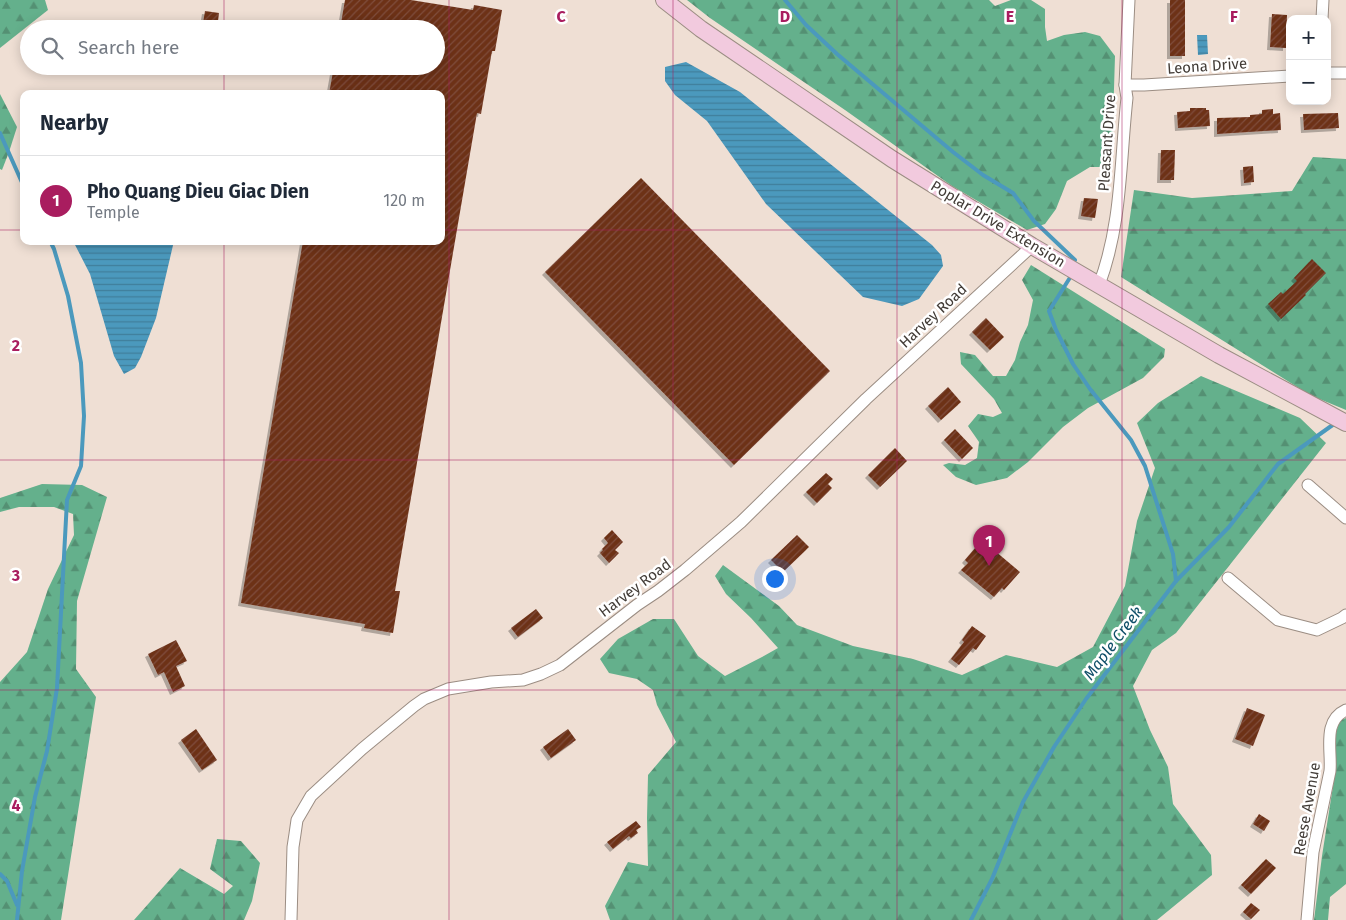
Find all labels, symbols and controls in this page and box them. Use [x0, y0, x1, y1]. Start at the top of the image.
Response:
text: C [556, 7, 566, 26]
text: D [780, 7, 790, 26]
text: E [1006, 7, 1014, 26]
text: F [1230, 7, 1238, 26]
map controls [1286, 15, 1331, 105]
button: + [1286, 15, 1331, 60]
search box [20, 20, 445, 75]
icon: search [38, 34, 66, 62]
text: Search here [78, 36, 179, 59]
street label: Leona Drive [1166, 54, 1248, 78]
button: − [1286, 60, 1331, 105]
street label: Pleasant Drive [1095, 94, 1119, 192]
text: Nearby [40, 110, 108, 136]
street label: Poplar Drive Extension [928, 177, 1068, 271]
text: Pho Quang Dieu Giac Dien [87, 180, 309, 203]
text: 1 [52, 191, 60, 210]
text: 120 m [383, 191, 425, 210]
text: Temple [87, 203, 140, 222]
street label: Harvey Road [896, 280, 970, 352]
text: 2 [12, 336, 20, 355]
pin: 1 [973, 525, 1005, 566]
street label: Harvey Road [595, 555, 675, 621]
text: 3 [11, 566, 20, 585]
your location [762, 566, 788, 592]
water label: Maple Creek [1079, 602, 1147, 684]
street label: Reese Avenue [1290, 761, 1324, 857]
text: 4 [11, 796, 21, 815]

